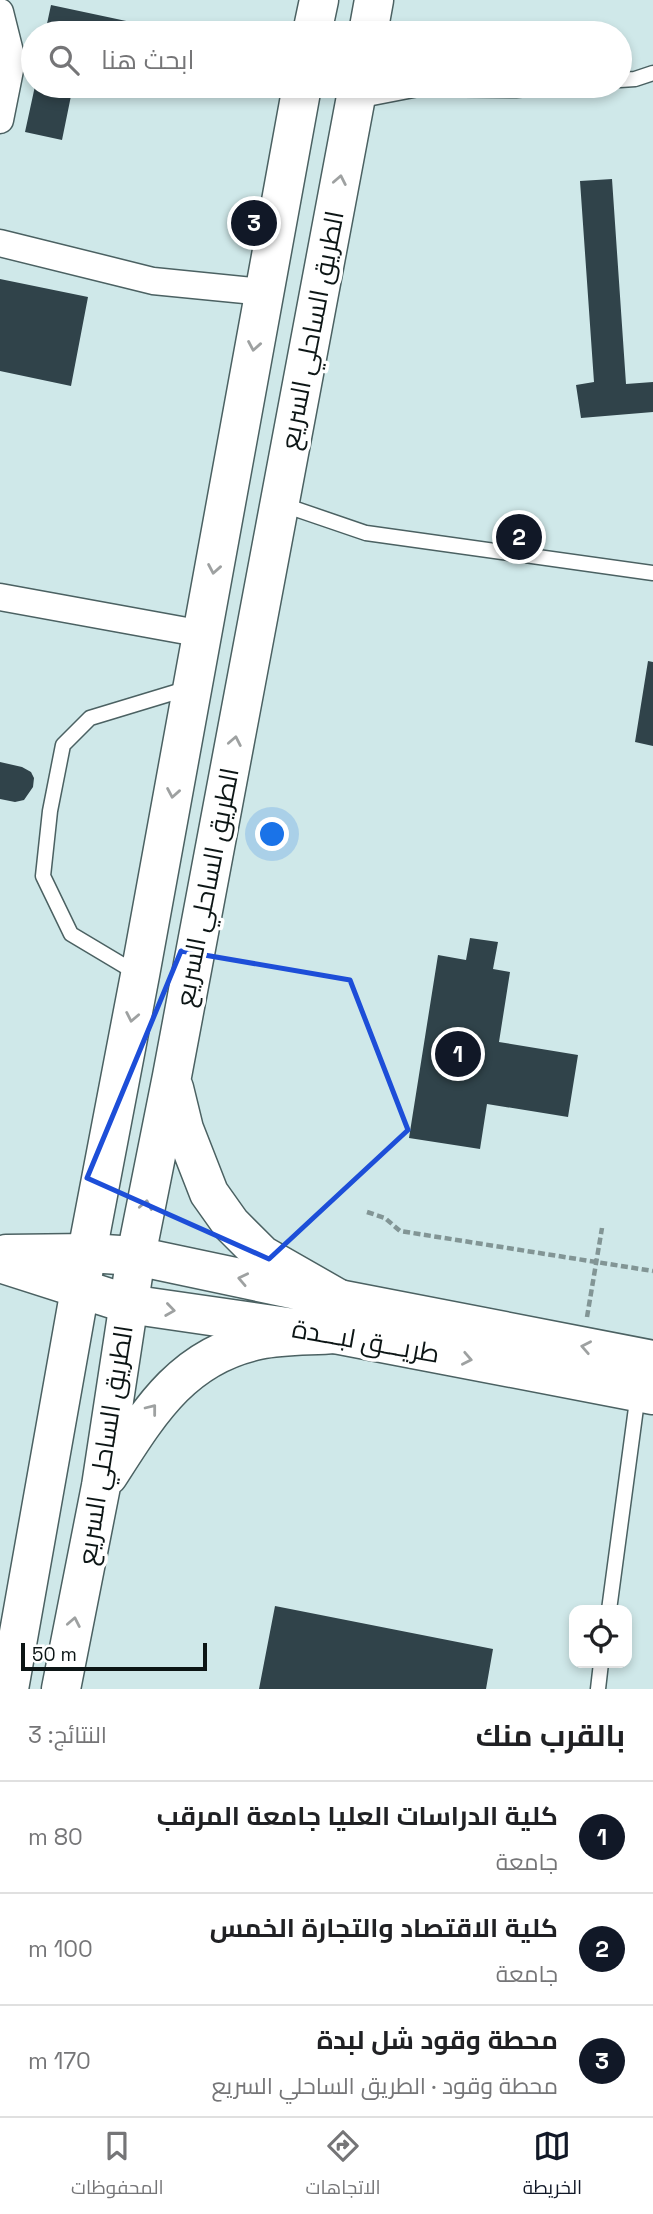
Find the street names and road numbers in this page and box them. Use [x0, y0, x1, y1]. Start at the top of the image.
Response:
street label: الطريق الساحلي السريع [272, 208, 356, 453]
street label: الطريق الساحلي السريع [167, 765, 251, 1010]
street label: طريـــق لبـــدة [290, 1311, 442, 1371]
street label: الطريق الساحلي السريع [69, 1323, 145, 1568]

